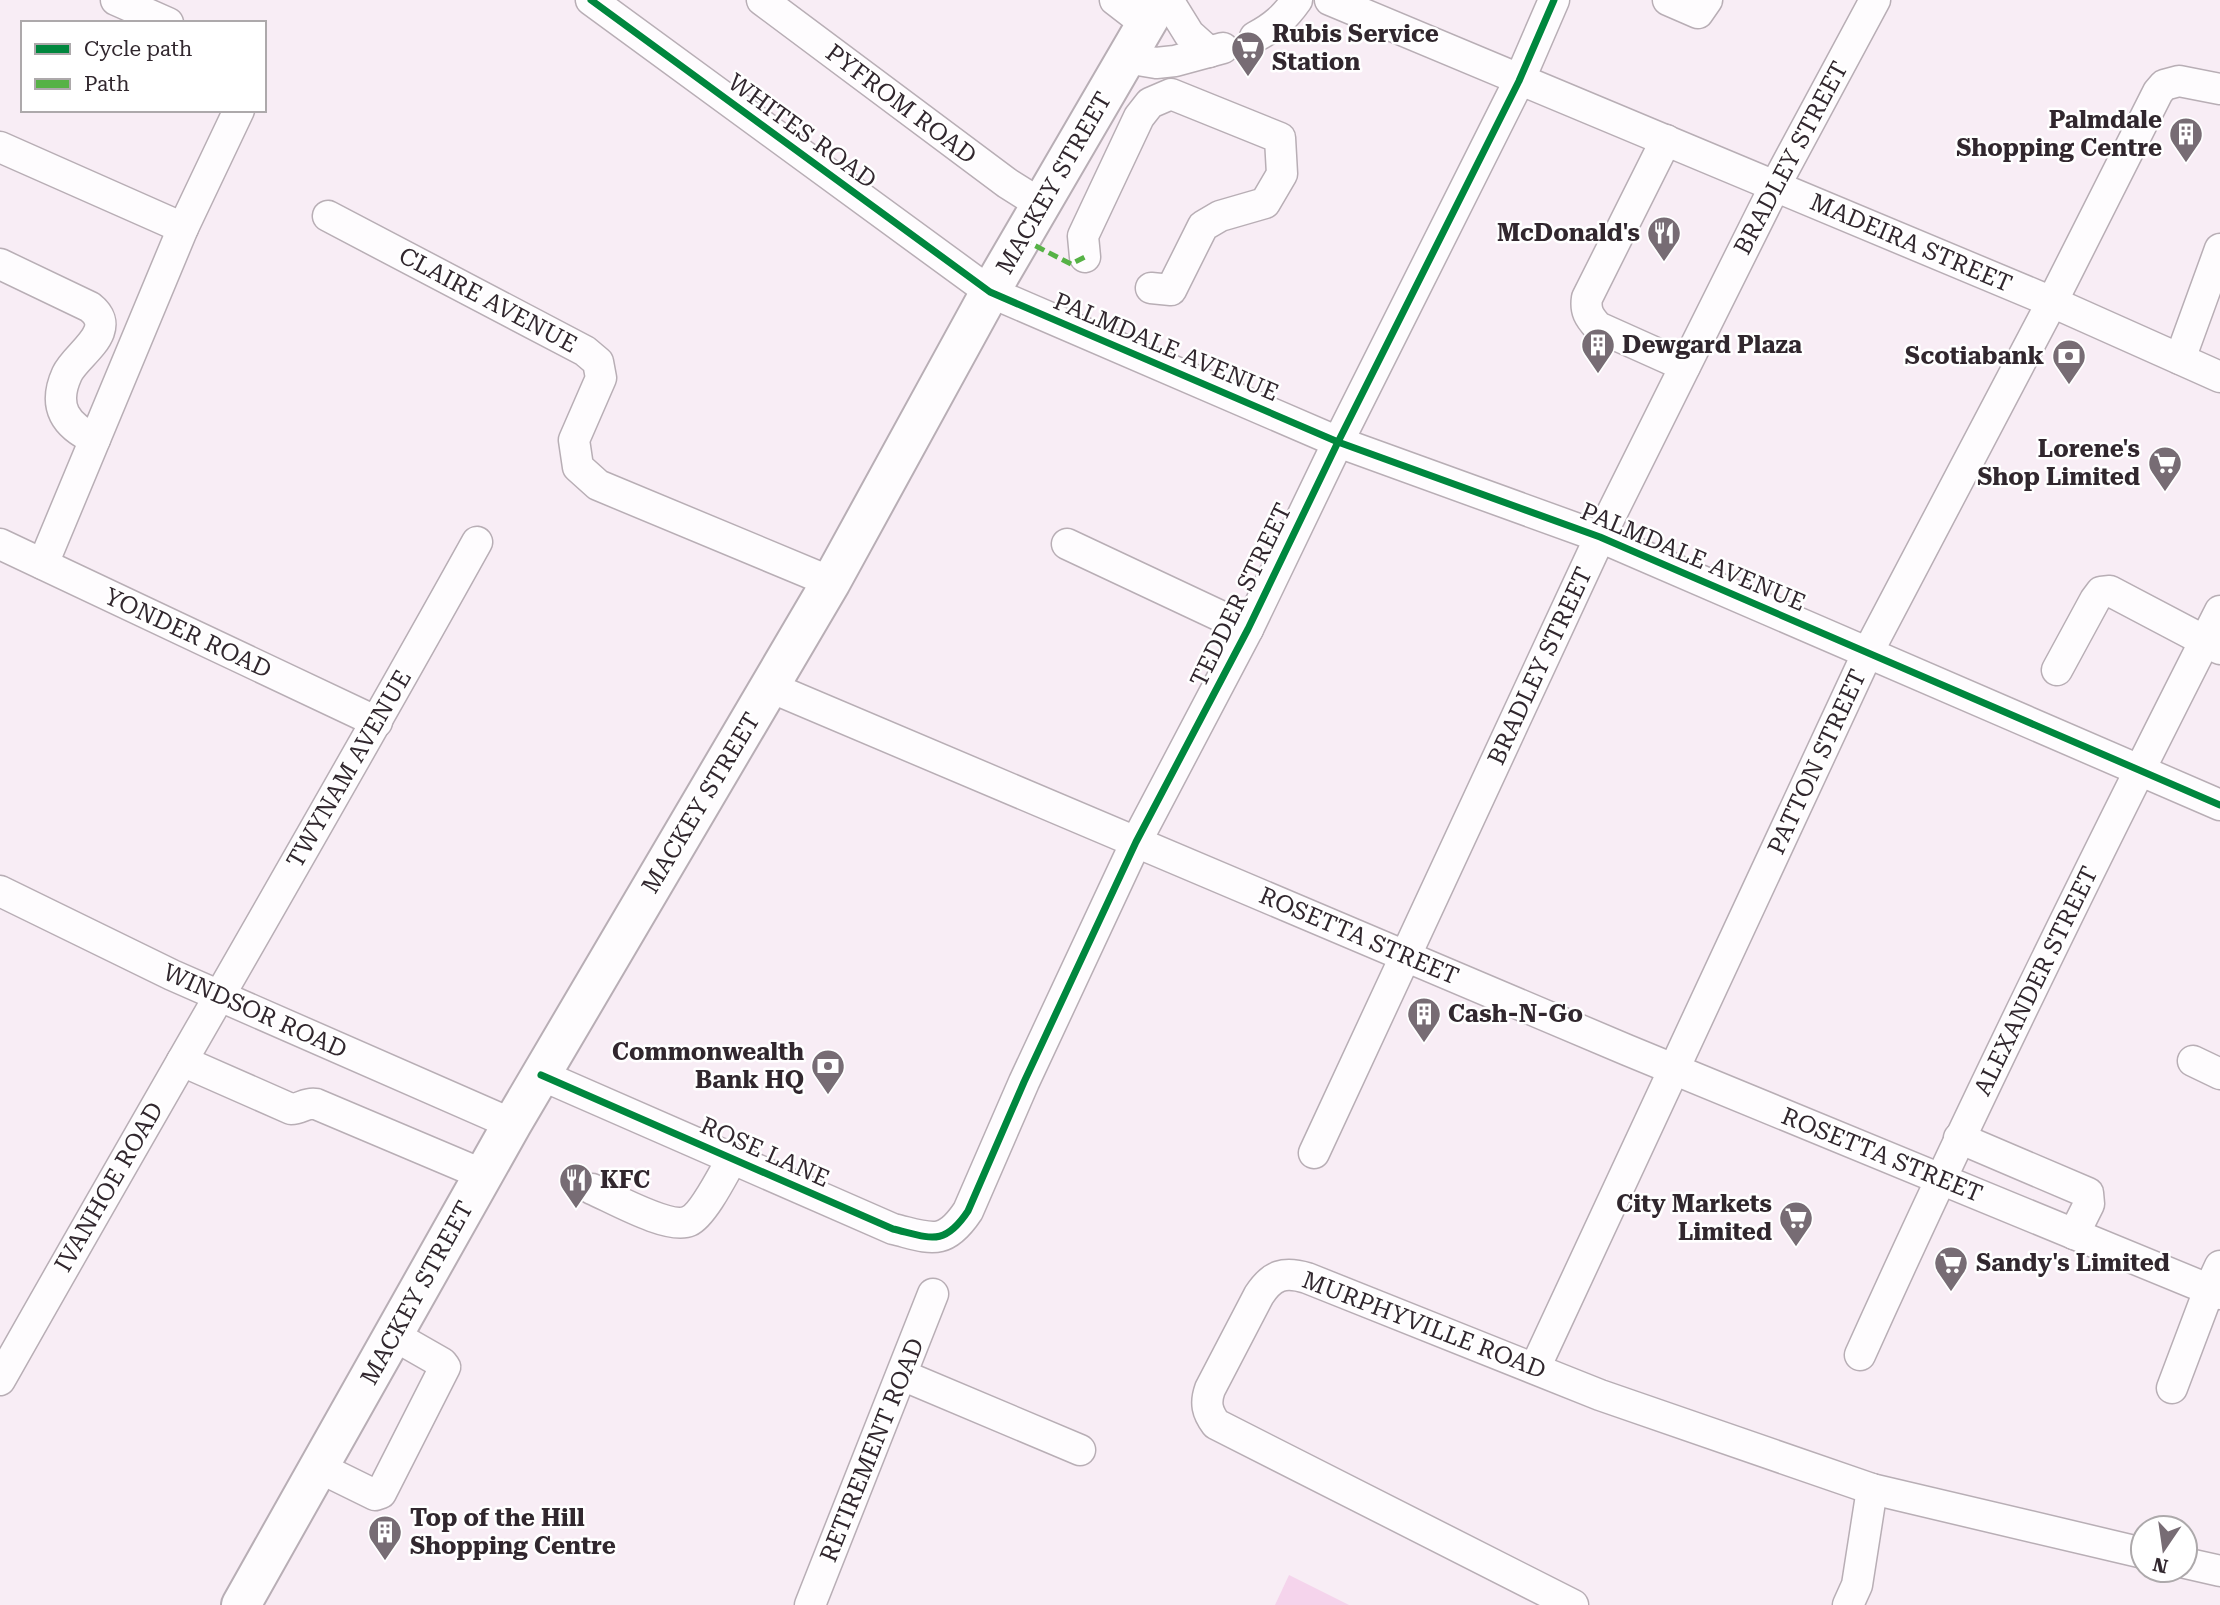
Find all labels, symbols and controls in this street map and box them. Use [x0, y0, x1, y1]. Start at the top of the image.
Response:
place label: Rubis Service Station [1272, 20, 1439, 76]
legend [21, 21, 266, 112]
supermarket icon: Rubis Service Station [1229, 29, 1267, 78]
text: Cycle path [84, 37, 193, 61]
street label: PYFROM ROAD [820, 38, 982, 170]
street label: BRADLEY STREET [1728, 57, 1854, 259]
street label: WHITES ROAD [722, 68, 882, 194]
text: Path [84, 72, 130, 96]
street label: MACKEY STREET [991, 87, 1117, 279]
place label: Palmdale Shopping Centre [1956, 106, 2162, 162]
building icon: Palmdale Shopping Centre [2167, 115, 2205, 164]
street label: MADEIRA STREET [1806, 188, 2016, 298]
restaurant icon: McDonald's [1645, 214, 1683, 263]
place label: McDonald's [1497, 219, 1640, 247]
street label: CLAIRE AVENUE [394, 241, 582, 359]
street label: PALMDALE AVENUE [1049, 287, 1283, 407]
building icon: Dewgard Plaza [1579, 326, 1617, 375]
place label: Dewgard Plaza [1622, 331, 1802, 359]
bank icon: Scotiabank [2050, 337, 2088, 386]
place label: Scotiabank [1905, 342, 2044, 370]
place label: Lorene's Shop Limited [1977, 435, 2140, 491]
supermarket icon: Lorene's Shop Limited [2146, 444, 2184, 493]
street label: PALMDALE AVENUE [1576, 497, 1810, 617]
street label: TEDDER STREET [1184, 499, 1298, 691]
street label: BRADLEY STREET [1482, 563, 1598, 769]
street label: YONDER ROAD [100, 582, 276, 684]
street label: TWYNAM AVENUE [281, 665, 417, 873]
street label: PATTON STREET [1762, 665, 1872, 859]
street label: MACKEY STREET [636, 708, 766, 898]
street label: ALEXANDER STREET [1968, 862, 2104, 1100]
street label: ROSETTA STREET [1255, 881, 1463, 991]
street label: WINDSOR ROAD [159, 958, 351, 1064]
building icon: Cash-N-Go [1405, 995, 1443, 1044]
place label: Cash-N-Go [1448, 1000, 1583, 1028]
place label: Commonwealth Bank HQ [612, 1038, 804, 1094]
bank icon: Commonwealth Bank HQ [809, 1047, 847, 1096]
street label: IVANHOE ROAD [49, 1097, 169, 1277]
street label: ROSETTA STREET [1778, 1102, 1986, 1208]
street label: ROSE LANE [696, 1111, 834, 1193]
restaurant icon: KFC [557, 1161, 595, 1210]
place label: KFC [600, 1166, 650, 1194]
place label: City Markets Limited [1616, 1190, 1772, 1246]
street label: MACKEY STREET [355, 1196, 479, 1390]
supermarket icon: City Markets Limited [1777, 1199, 1815, 1248]
supermarket icon: Sandy's Limited [1932, 1244, 1970, 1293]
place label: Sandy's Limited [1976, 1249, 2170, 1277]
street label: MURPHYVILLE ROAD [1298, 1266, 1550, 1384]
street label: RETIREMENT ROAD [814, 1334, 930, 1566]
place label: Top of the Hill Shopping Centre [410, 1504, 616, 1560]
building icon: Top of the Hill Shopping Centre [366, 1513, 404, 1562]
north arrow [2129, 1514, 2199, 1584]
text: N [2150, 1552, 2170, 1578]

